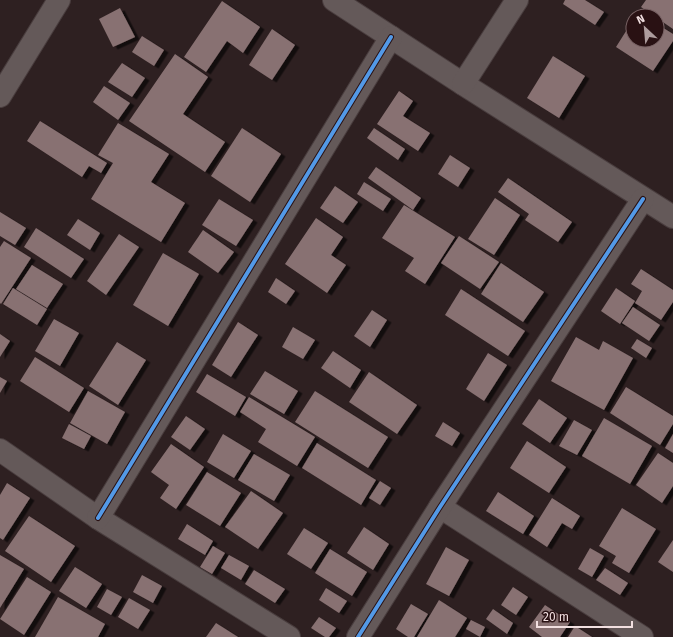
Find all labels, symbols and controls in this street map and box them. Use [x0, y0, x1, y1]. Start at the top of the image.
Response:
north arrow [625, 8, 665, 48]
text: N [635, 12, 647, 27]
scale bar [537, 603, 632, 629]
text: 20 m [543, 610, 569, 624]

